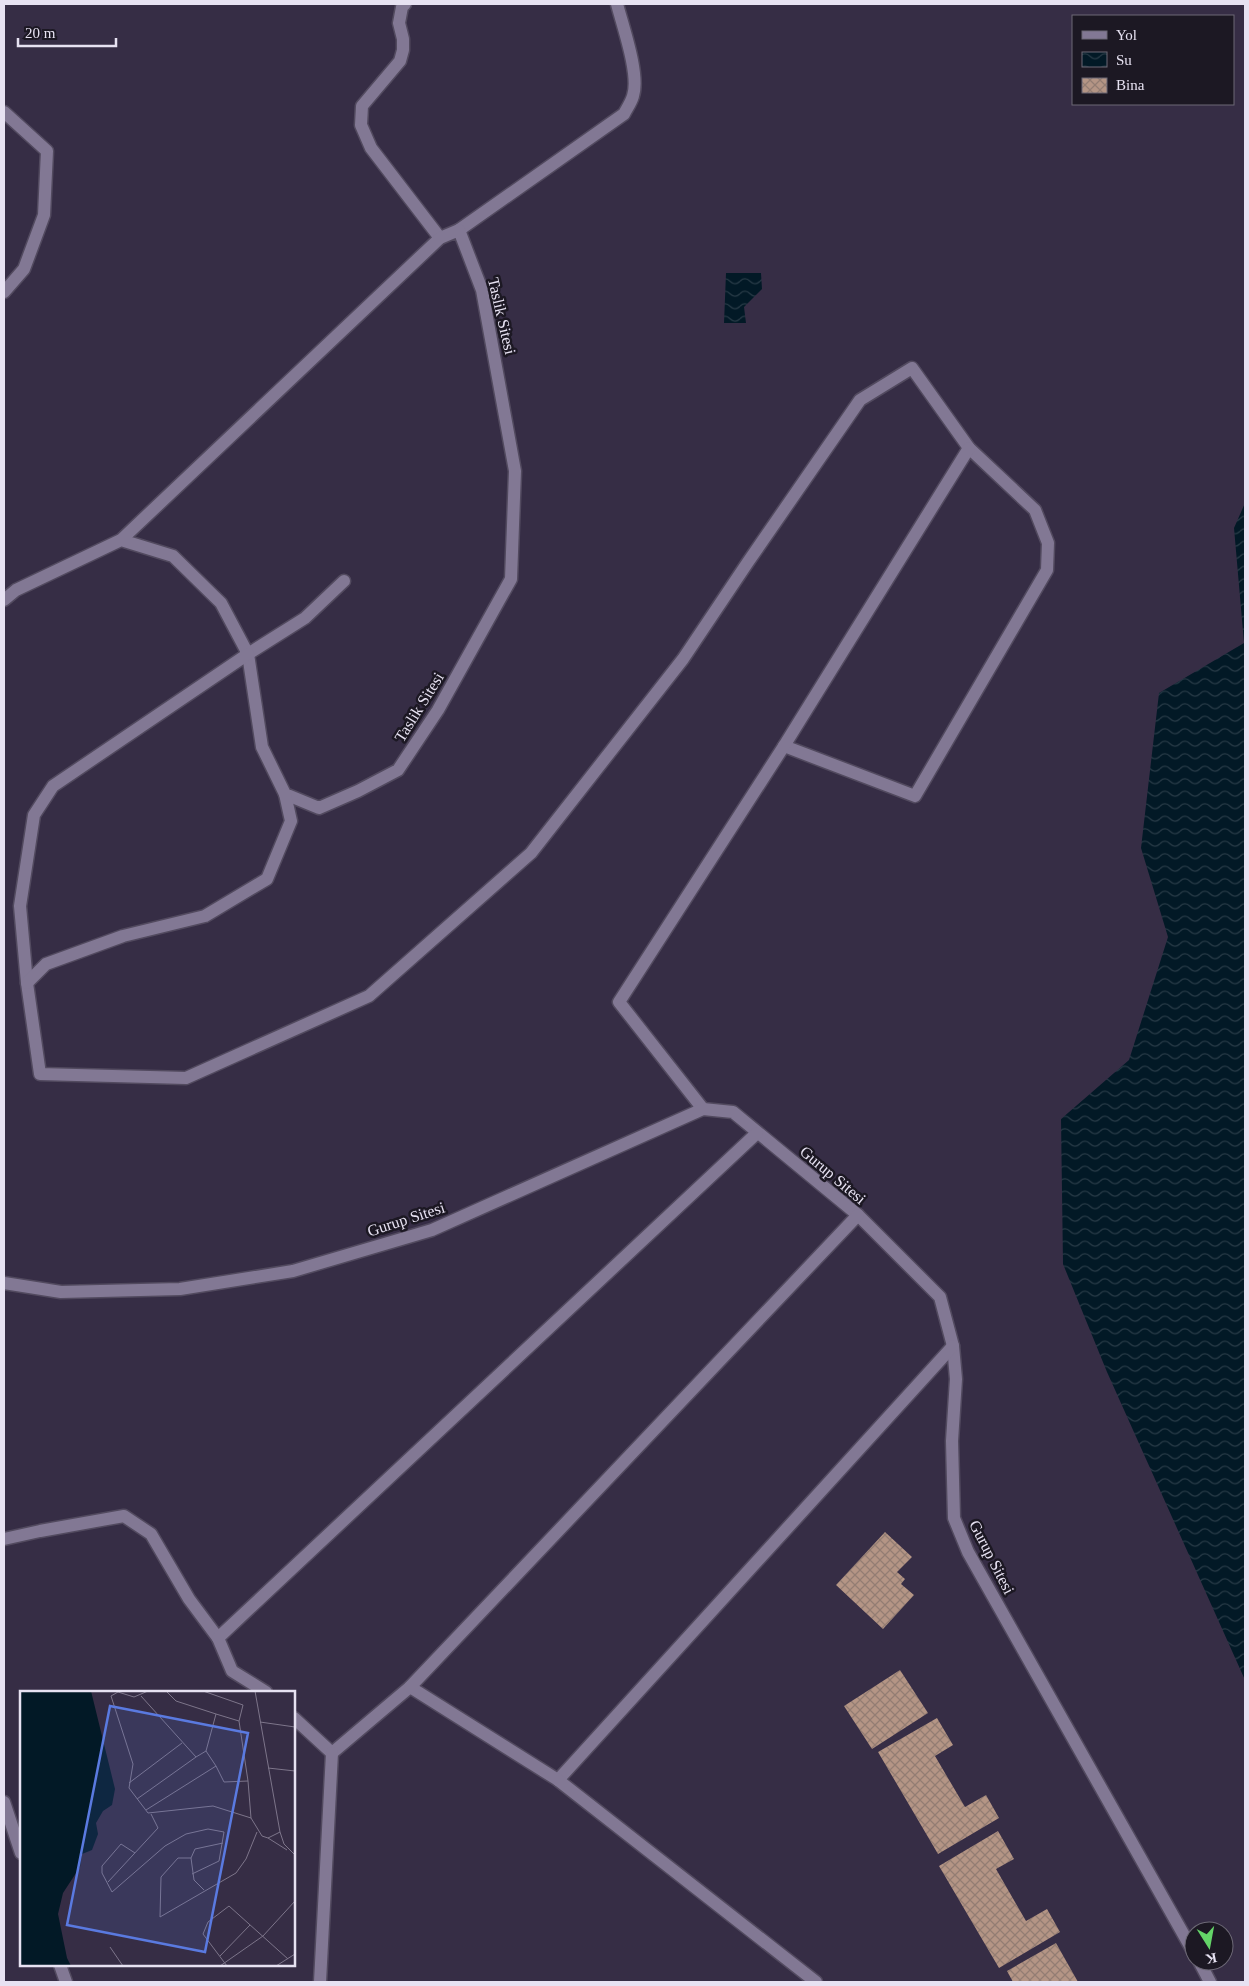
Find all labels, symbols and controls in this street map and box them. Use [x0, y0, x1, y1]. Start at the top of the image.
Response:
scale bar [18, 15, 115, 47]
legend [1072, 15, 1234, 105]
text: 20 m [25, 25, 56, 41]
text: Yol [1116, 27, 1137, 43]
text: Su [1116, 52, 1132, 68]
text: Bina [1116, 77, 1145, 93]
street label: Taslik Sitesi [485, 276, 519, 357]
street label: Taslik Sitesi [391, 669, 447, 745]
street label: Gurup Sitesi [796, 1143, 870, 1208]
street label: Gurup Sitesi [365, 1198, 448, 1240]
street label: Gurup Sitesi [965, 1517, 1018, 1598]
inset map [20, 1691, 295, 1966]
north arrow [1184, 1921, 1234, 1971]
text: K [1205, 1950, 1218, 1967]

